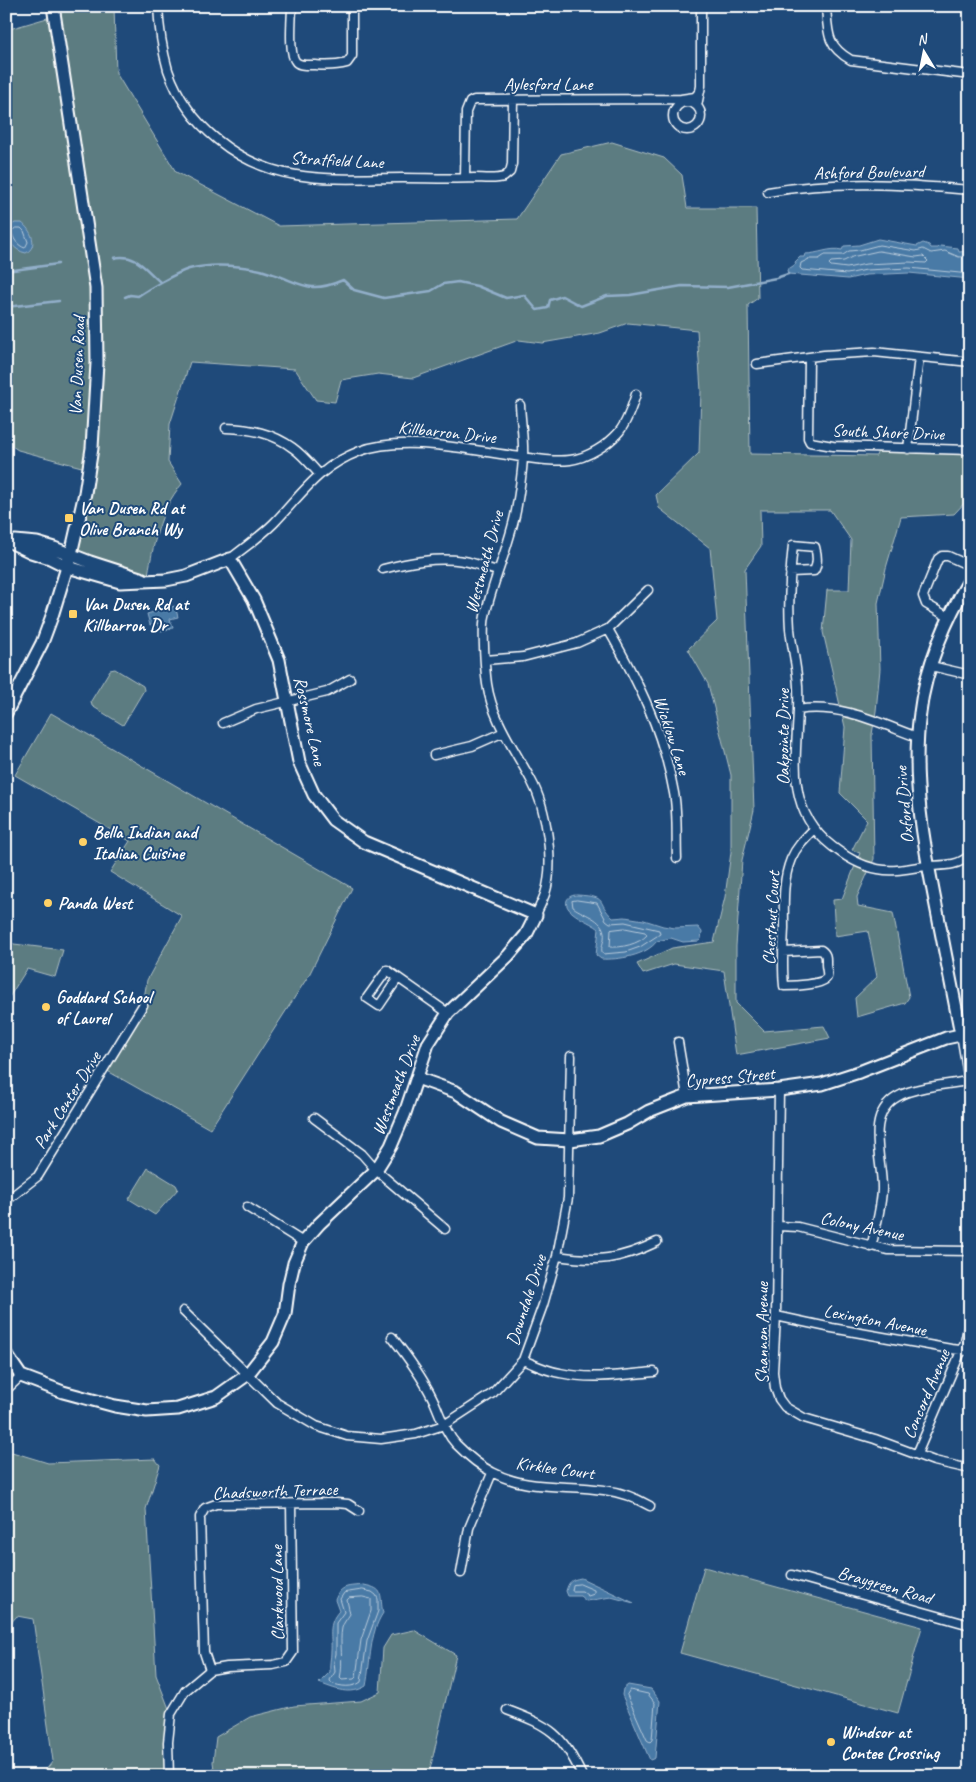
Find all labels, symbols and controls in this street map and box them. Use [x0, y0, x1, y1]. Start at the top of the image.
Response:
north arrow [898, 28, 948, 78]
text: N [916, 30, 930, 49]
street label: Aylesford Lane [504, 73, 593, 95]
street label: Stratfield Lane [290, 147, 385, 173]
street label: Ashford Boulevard [813, 160, 927, 184]
street label: Van Dusen Road [64, 313, 90, 416]
street label: Killbarron Drive [397, 416, 498, 448]
street label: South Shore Drive [832, 419, 946, 445]
place label: Van Dusen Rd at Olive Branch Wy [79, 497, 186, 540]
street label: Westmeath Drive [460, 507, 509, 616]
marker: Van Dusen Rd at Olive Branch Wy [63, 512, 75, 524]
place label: Van Dusen Rd at Killbarron Dr [83, 593, 190, 636]
marker: Van Dusen Rd at Killbarron Dr [67, 608, 79, 620]
street label: Rossmore Lane [289, 674, 331, 769]
street label: Oakpointe Drive [772, 688, 794, 785]
street label: Wicklow Lane [649, 693, 695, 778]
street label: Oxford Drive [890, 764, 918, 844]
place label: Bella Indian and Italian Cuisine [93, 821, 199, 864]
marker: Bella Indian and Italian Cuisine [77, 836, 89, 848]
street label: Chestnut Court [758, 869, 785, 965]
place label: Panda West [58, 892, 134, 914]
marker: Panda West [42, 897, 54, 909]
place label: Goddard School of Laurel [56, 986, 155, 1029]
marker: Goddard School of Laurel [40, 1001, 52, 1013]
street label: Westmeath Drive [367, 1031, 426, 1138]
street label: Park Center Drive [28, 1046, 106, 1153]
street label: Cypress Street [685, 1062, 777, 1092]
street label: Colony Avenue [819, 1206, 907, 1246]
street label: Downdale Drive [501, 1251, 551, 1348]
street label: Shannon Avenue [751, 1281, 773, 1384]
street label: Lexington Avenue [822, 1299, 929, 1341]
street label: Concord Avenue [897, 1345, 955, 1442]
street label: Kirklee Court [515, 1452, 597, 1485]
street label: Chadsworth Terrace [212, 1478, 339, 1504]
street label: Clarkwood Lane [265, 1544, 289, 1641]
street label: Braygreen Road [835, 1561, 937, 1610]
place label: Windsor at Contee Crossing [841, 1721, 941, 1764]
marker: Windsor at Contee Crossing [825, 1736, 837, 1748]

